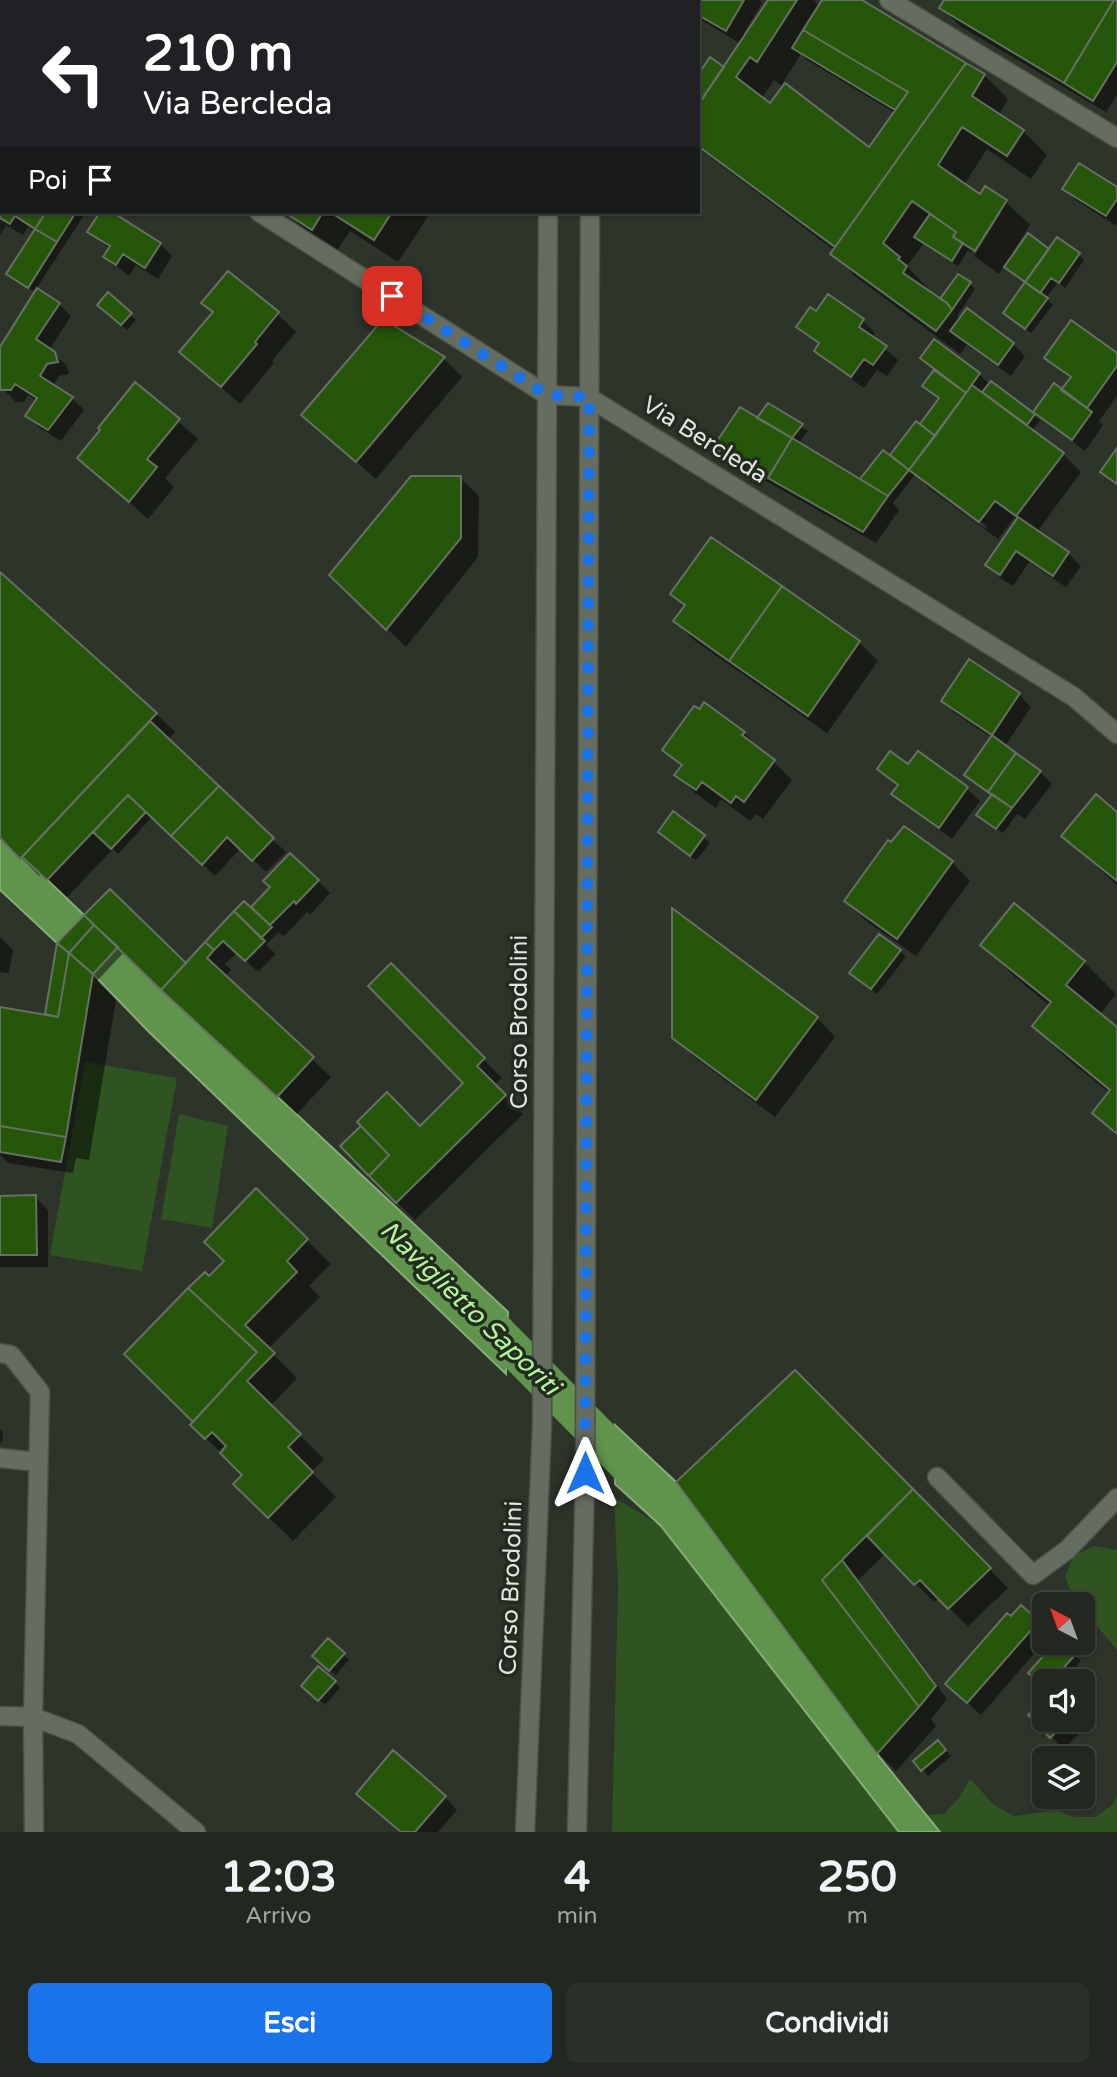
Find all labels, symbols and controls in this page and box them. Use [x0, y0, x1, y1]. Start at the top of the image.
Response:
text: 210 m [143, 25, 293, 84]
icon: left [28, 28, 119, 119]
text: Via Bercleda [143, 85, 332, 123]
icon: arrive [81, 161, 119, 199]
text: Poi [28, 165, 67, 196]
pin [362, 266, 422, 326]
icon: arrive [373, 277, 411, 315]
street label: Via Bercleda [637, 390, 773, 490]
street label: Corso Brodolini [505, 935, 534, 1109]
water label: Naviglietto Saporiti [374, 1214, 569, 1404]
position arrow [548, 1436, 622, 1510]
street label: Corso Brodolini [493, 1500, 529, 1676]
north arrow [1032, 1592, 1096, 1656]
map controls [1032, 1592, 1095, 1809]
button: sound [1032, 1669, 1095, 1732]
button: layers [1032, 1746, 1095, 1809]
text: 12:03 [220, 1852, 337, 1903]
text: 4 [564, 1852, 590, 1903]
text: 250 [818, 1852, 897, 1903]
text: Arrivo [245, 1902, 312, 1930]
text: min [557, 1902, 598, 1930]
text: m [847, 1902, 868, 1930]
button: Esci [28, 1983, 552, 2063]
button: Condividi [566, 1983, 1089, 2063]

